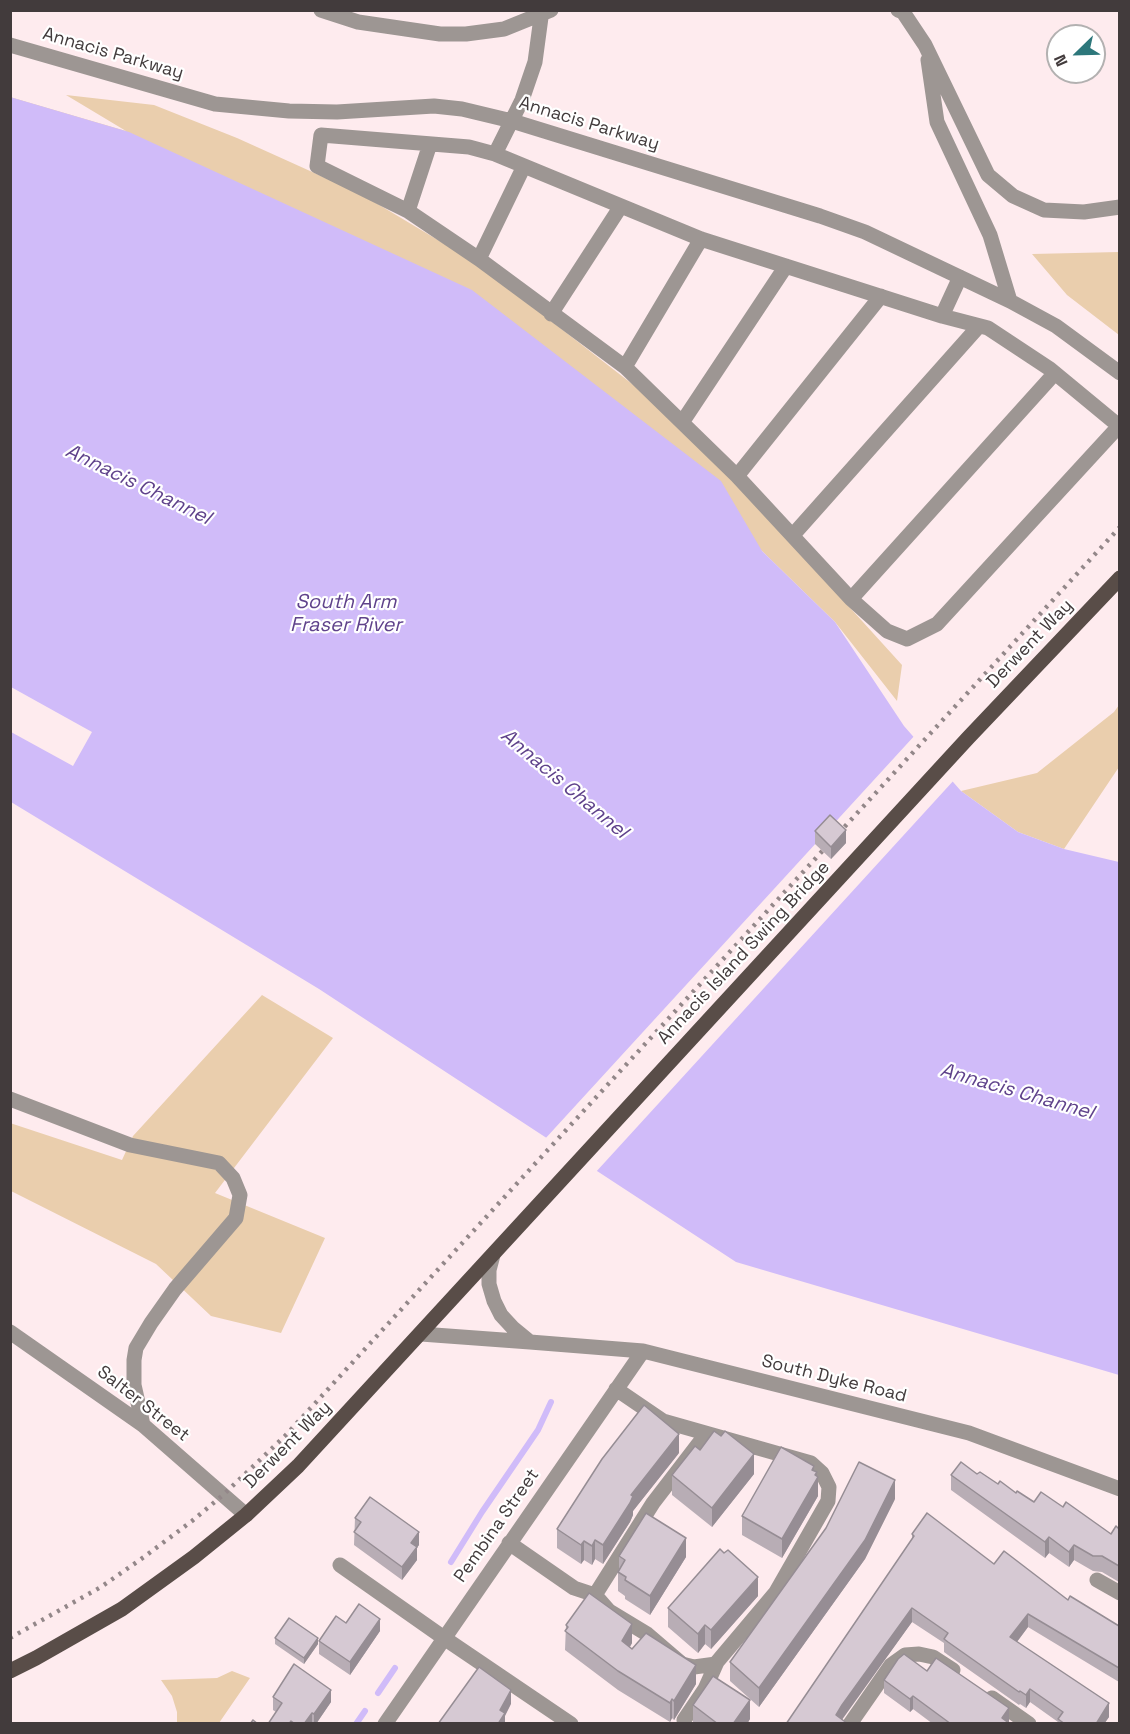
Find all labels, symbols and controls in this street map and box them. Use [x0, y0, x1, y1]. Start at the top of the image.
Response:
street label: Annacis Parkway [40, 24, 186, 84]
north arrow [1046, 24, 1106, 84]
text: N [1049, 51, 1073, 69]
street label: Annacis Parkway [516, 92, 662, 156]
water label: Annacis Channel [61, 439, 215, 531]
water label: South Arm Fraser River [290, 591, 402, 638]
street label: Derwent Way [982, 595, 1078, 693]
water label: Annacis Channel [495, 724, 633, 844]
street label: Annacis Island Swing Bridge [653, 857, 835, 1049]
water label: Annacis Channel [937, 1059, 1097, 1125]
street label: South Dyke Road [759, 1351, 909, 1407]
street label: Salter Street [93, 1361, 193, 1447]
street label: Derwent Way [240, 1397, 336, 1493]
street label: Pembina Street [450, 1465, 544, 1587]

